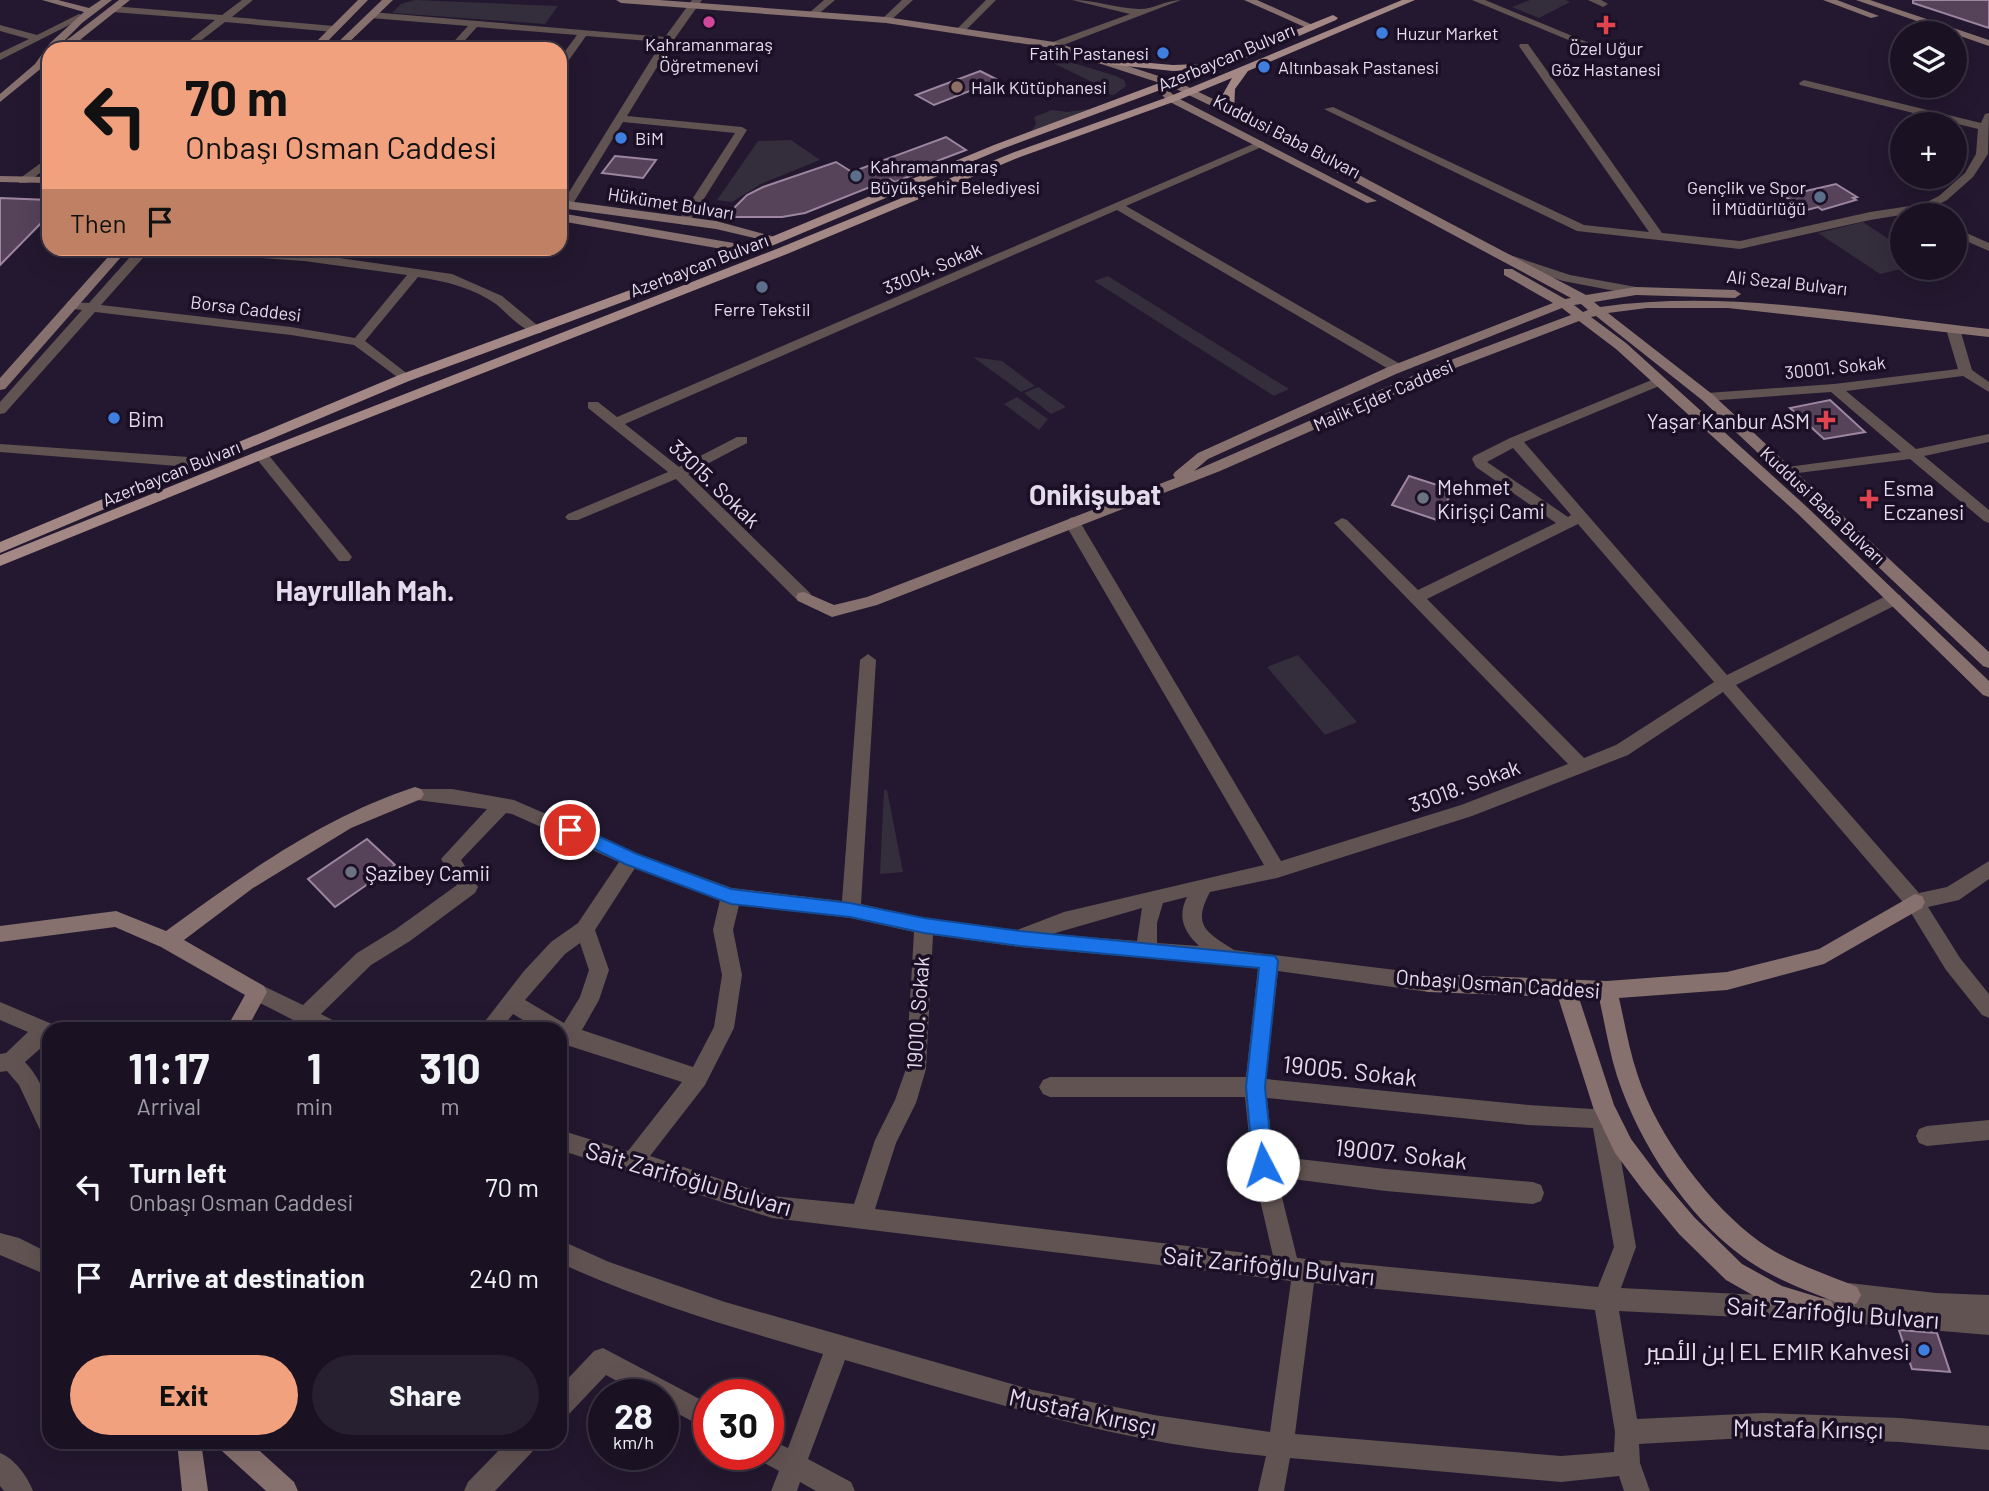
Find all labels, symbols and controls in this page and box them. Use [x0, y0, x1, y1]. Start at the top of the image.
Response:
marker: Kahramanmaraş Öğretmenevi [701, 14, 717, 30]
marker: Özel Uğur Göz Hastanesi [1596, 15, 1616, 35]
street label: Azerbaycan Bulvarı [1154, 18, 1298, 96]
map controls [1890, 21, 1967, 280]
button: layers [1890, 21, 1967, 98]
place label: Huzur Market [1396, 22, 1499, 44]
marker: Huzur Market [1374, 25, 1390, 41]
place label: Kahramanmaraş Öğretmenevi [645, 33, 773, 76]
place label: Özel Uğur Göz Hastanesi [1551, 37, 1661, 80]
place label: Fatih Pastanesi [1029, 42, 1149, 64]
marker: Fatih Pastanesi [1155, 45, 1171, 61]
place label: Altınbasak Pastanesi [1278, 56, 1439, 78]
marker: Altınbasak Pastanesi [1256, 59, 1272, 75]
text: 70 m [185, 67, 288, 126]
icon: left [70, 70, 161, 161]
place label: Halk Kütüphanesi [971, 76, 1107, 98]
marker: Halk Kütüphanesi [949, 79, 965, 95]
street label: Kuddusi Baba Bulvarı [1210, 89, 1364, 183]
button: + [1890, 112, 1967, 189]
text: Onbaşı Osman Caddesi [185, 127, 497, 165]
place label: BiM [635, 127, 664, 149]
marker: BiM [613, 130, 629, 146]
place label: Kahramanmaraş Büyükşehir Belediyesi [870, 155, 1040, 198]
marker: Kahramanmaraş Büyükşehir Belediyesi [848, 168, 864, 184]
place label: Gençlik ve Spor İl Müdürlüğü [1687, 176, 1806, 219]
street label: Hükümet Bulvarı [606, 182, 736, 224]
marker: Gençlik ve Spor İl Müdürlüğü [1812, 189, 1828, 205]
icon: arrive [141, 203, 179, 241]
button: − [1890, 203, 1967, 280]
text: Then [70, 207, 127, 238]
street label: Azerbaycan Bulvarı [627, 228, 771, 302]
street label: 33004. Sokak [879, 237, 985, 299]
street label: Ali Sezal Bulvarı [1726, 265, 1848, 299]
marker: Ferre Tekstil [754, 279, 770, 295]
street label: Borsa Caddesi [189, 290, 303, 326]
place label: Ferre Tekstil [714, 298, 810, 320]
street label: 30001. Sokak [1783, 351, 1887, 383]
street label: Malik Ejder Caddesi [1310, 354, 1456, 436]
place label: Bim [128, 406, 164, 431]
place label: Yaşar Kanbur ASM [1647, 408, 1810, 433]
marker: Bim [106, 410, 122, 426]
marker: Yaşar Kanbur ASM [1816, 410, 1836, 430]
street label: 33015. Sokak [664, 434, 766, 532]
street label: Azerbaycan Bulvarı [99, 435, 243, 511]
street label: Kuddusi Baba Bulvarı [1756, 442, 1890, 568]
place label: Mehmet Kirişçi Cami [1437, 474, 1545, 523]
place label: Esma Eczanesi [1883, 475, 1964, 524]
district label: Onikişubat [1029, 477, 1161, 511]
marker: Mehmet Kirişçi Cami [1415, 490, 1431, 506]
marker: Esma Eczanesi [1861, 491, 1877, 507]
district label: Hayrullah Mah. [276, 573, 454, 607]
street label: 33018. Sokak [1405, 753, 1523, 817]
pin [540, 800, 600, 860]
icon: arrive [551, 811, 589, 849]
place label: Şazibey Camii [365, 860, 490, 885]
marker: Şazibey Camii [343, 864, 359, 880]
street label: 19010. Sokak [901, 955, 933, 1071]
street label: Onbaşı Osman Caddesi [1395, 963, 1601, 1003]
text: 11:17 [128, 1042, 209, 1092]
text: 1 [307, 1042, 322, 1092]
text: 310 [419, 1042, 481, 1092]
street label: 19005. Sokak [1281, 1049, 1419, 1091]
text: Arrival [137, 1092, 201, 1120]
text: min [296, 1092, 333, 1120]
text: m [440, 1092, 459, 1120]
position arrow [1226, 1128, 1300, 1202]
street label: 19007. Sokak [1333, 1132, 1469, 1174]
street label: Sait Zarifoğlu Bulvarı [583, 1135, 795, 1221]
text: Turn left [129, 1157, 227, 1188]
icon: left [70, 1168, 108, 1206]
text: 70 m [485, 1171, 539, 1202]
text: Onbaşı Osman Caddesi [129, 1188, 353, 1216]
street label: Sait Zarifoğlu Bulvarı [1162, 1239, 1376, 1291]
icon: arrive [70, 1259, 108, 1297]
text: Arrive at destination [129, 1262, 365, 1293]
text: 240 m [469, 1262, 539, 1293]
street label: Sait Zarifoğlu Bulvarı [1726, 1290, 1940, 1334]
place label: بن الأمير | EL EMIR Kahvesi [1644, 1336, 1910, 1366]
marker: بن الأمير | EL EMIR Kahvesi [1916, 1342, 1932, 1358]
button: Exit [70, 1355, 298, 1435]
button: Share [312, 1355, 539, 1435]
speed limit sign: 30 [693, 1379, 784, 1470]
street label: Mustafa Kırısçı [1006, 1381, 1160, 1441]
text: 28 [614, 1394, 653, 1436]
street label: Mustafa Kırısçı [1733, 1412, 1883, 1444]
text: km/h [613, 1431, 654, 1453]

